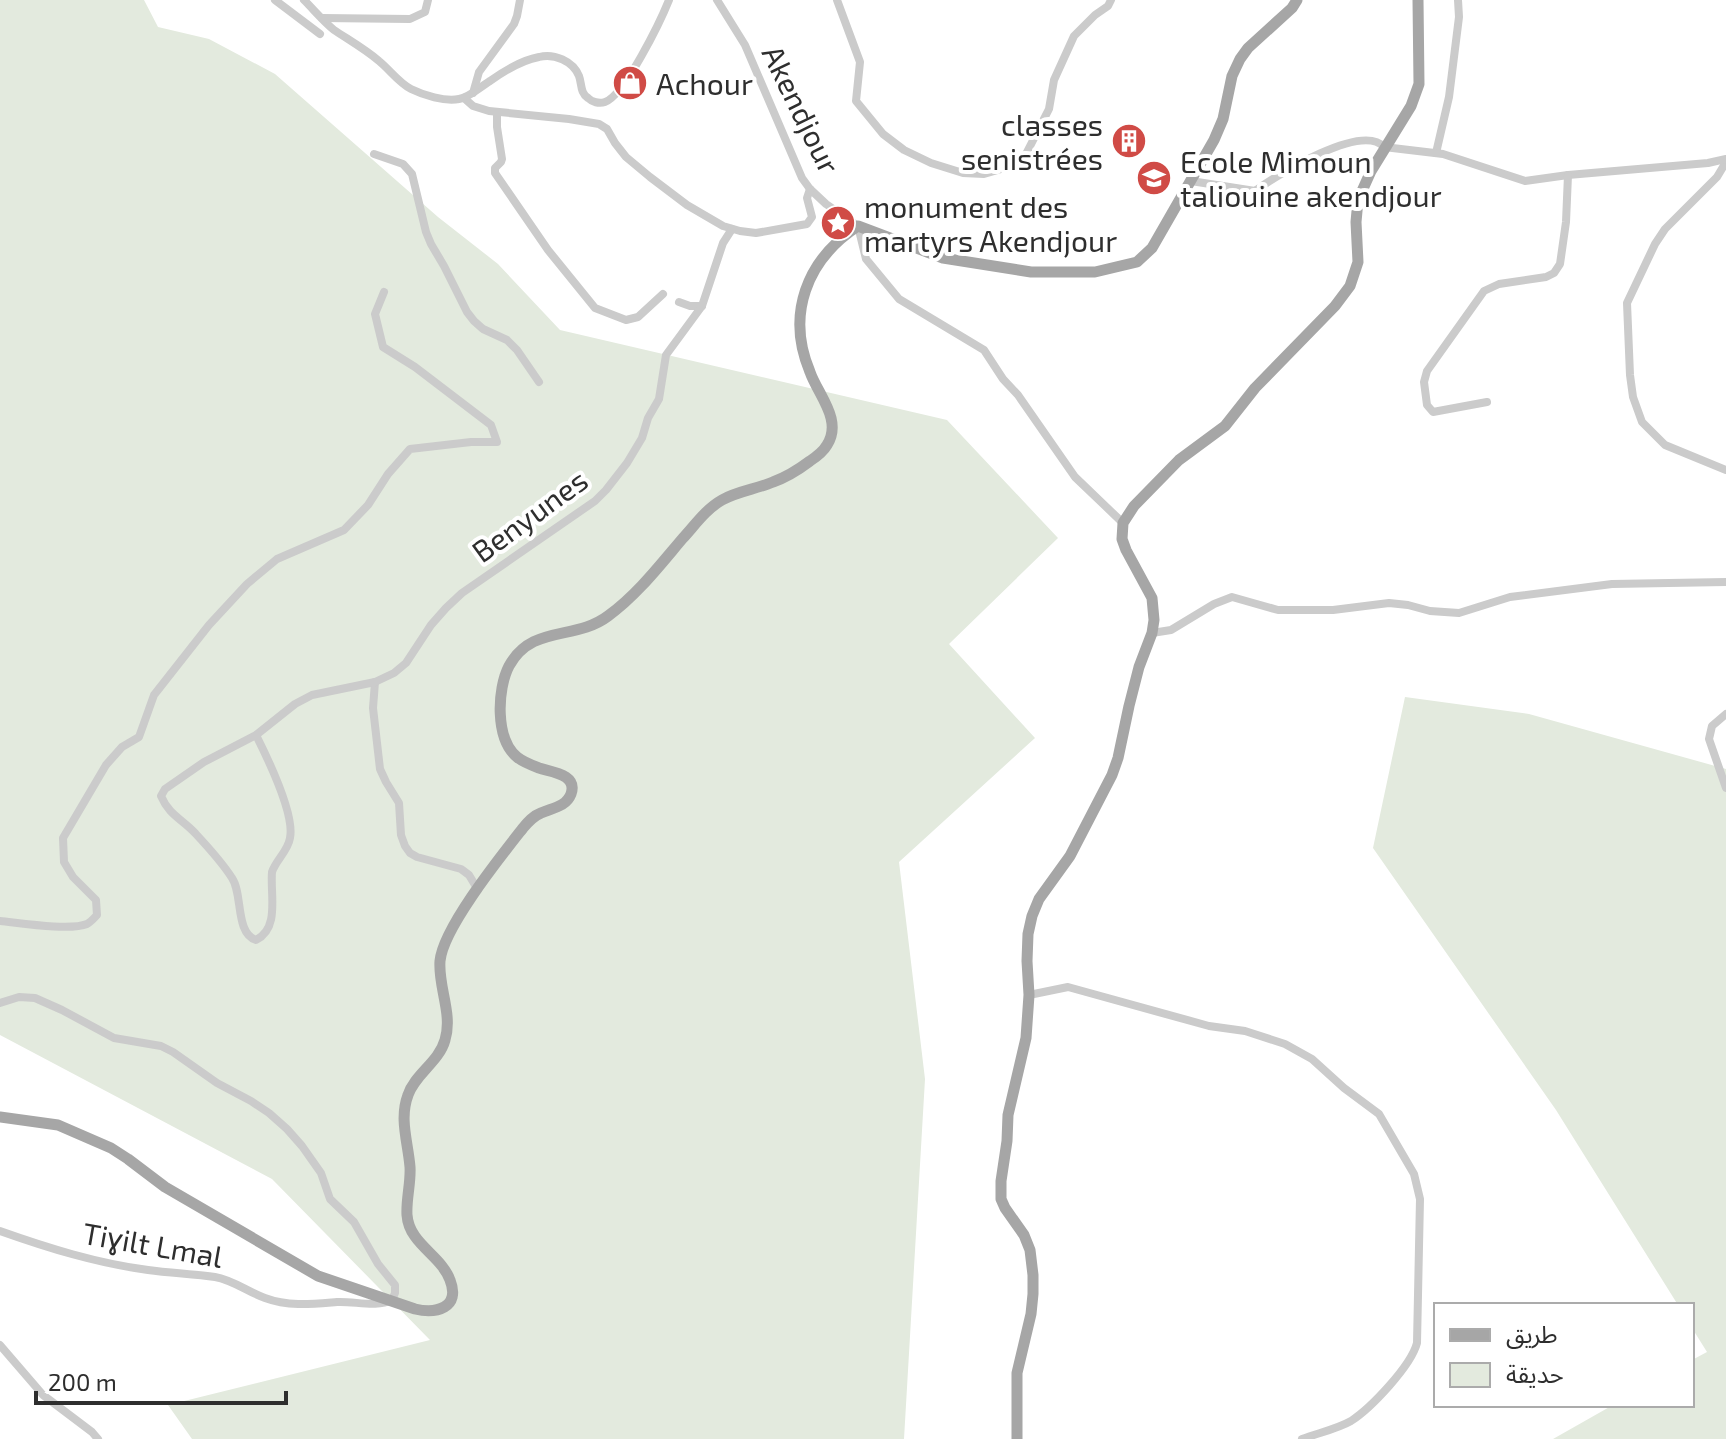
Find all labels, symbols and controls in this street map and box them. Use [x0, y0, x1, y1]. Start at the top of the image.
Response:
street label: Akendjour [756, 39, 848, 179]
shop icon: Achour [611, 64, 649, 102]
place label: Achour [656, 65, 753, 101]
place label: classes senistrées [961, 106, 1103, 176]
building icon: classes senistrées [1110, 122, 1148, 160]
place label: Ecole Mimoun taliouine akendjour [1180, 143, 1442, 213]
school or university icon: Ecole Mimoun taliouine akendjour [1135, 159, 1173, 197]
place label: monument des martyrs Akendjour [864, 188, 1117, 258]
place icon: monument des martyrs Akendjour [819, 204, 857, 242]
street label: Benyunes [464, 461, 594, 569]
street label: Tiɣilt Lmal [80, 1214, 226, 1274]
legend [1434, 1303, 1694, 1407]
text: طريق [1506, 1319, 1558, 1350]
scale bar [36, 1355, 286, 1405]
text: حديقة [1506, 1359, 1564, 1388]
text: 200 m [48, 1367, 117, 1396]

